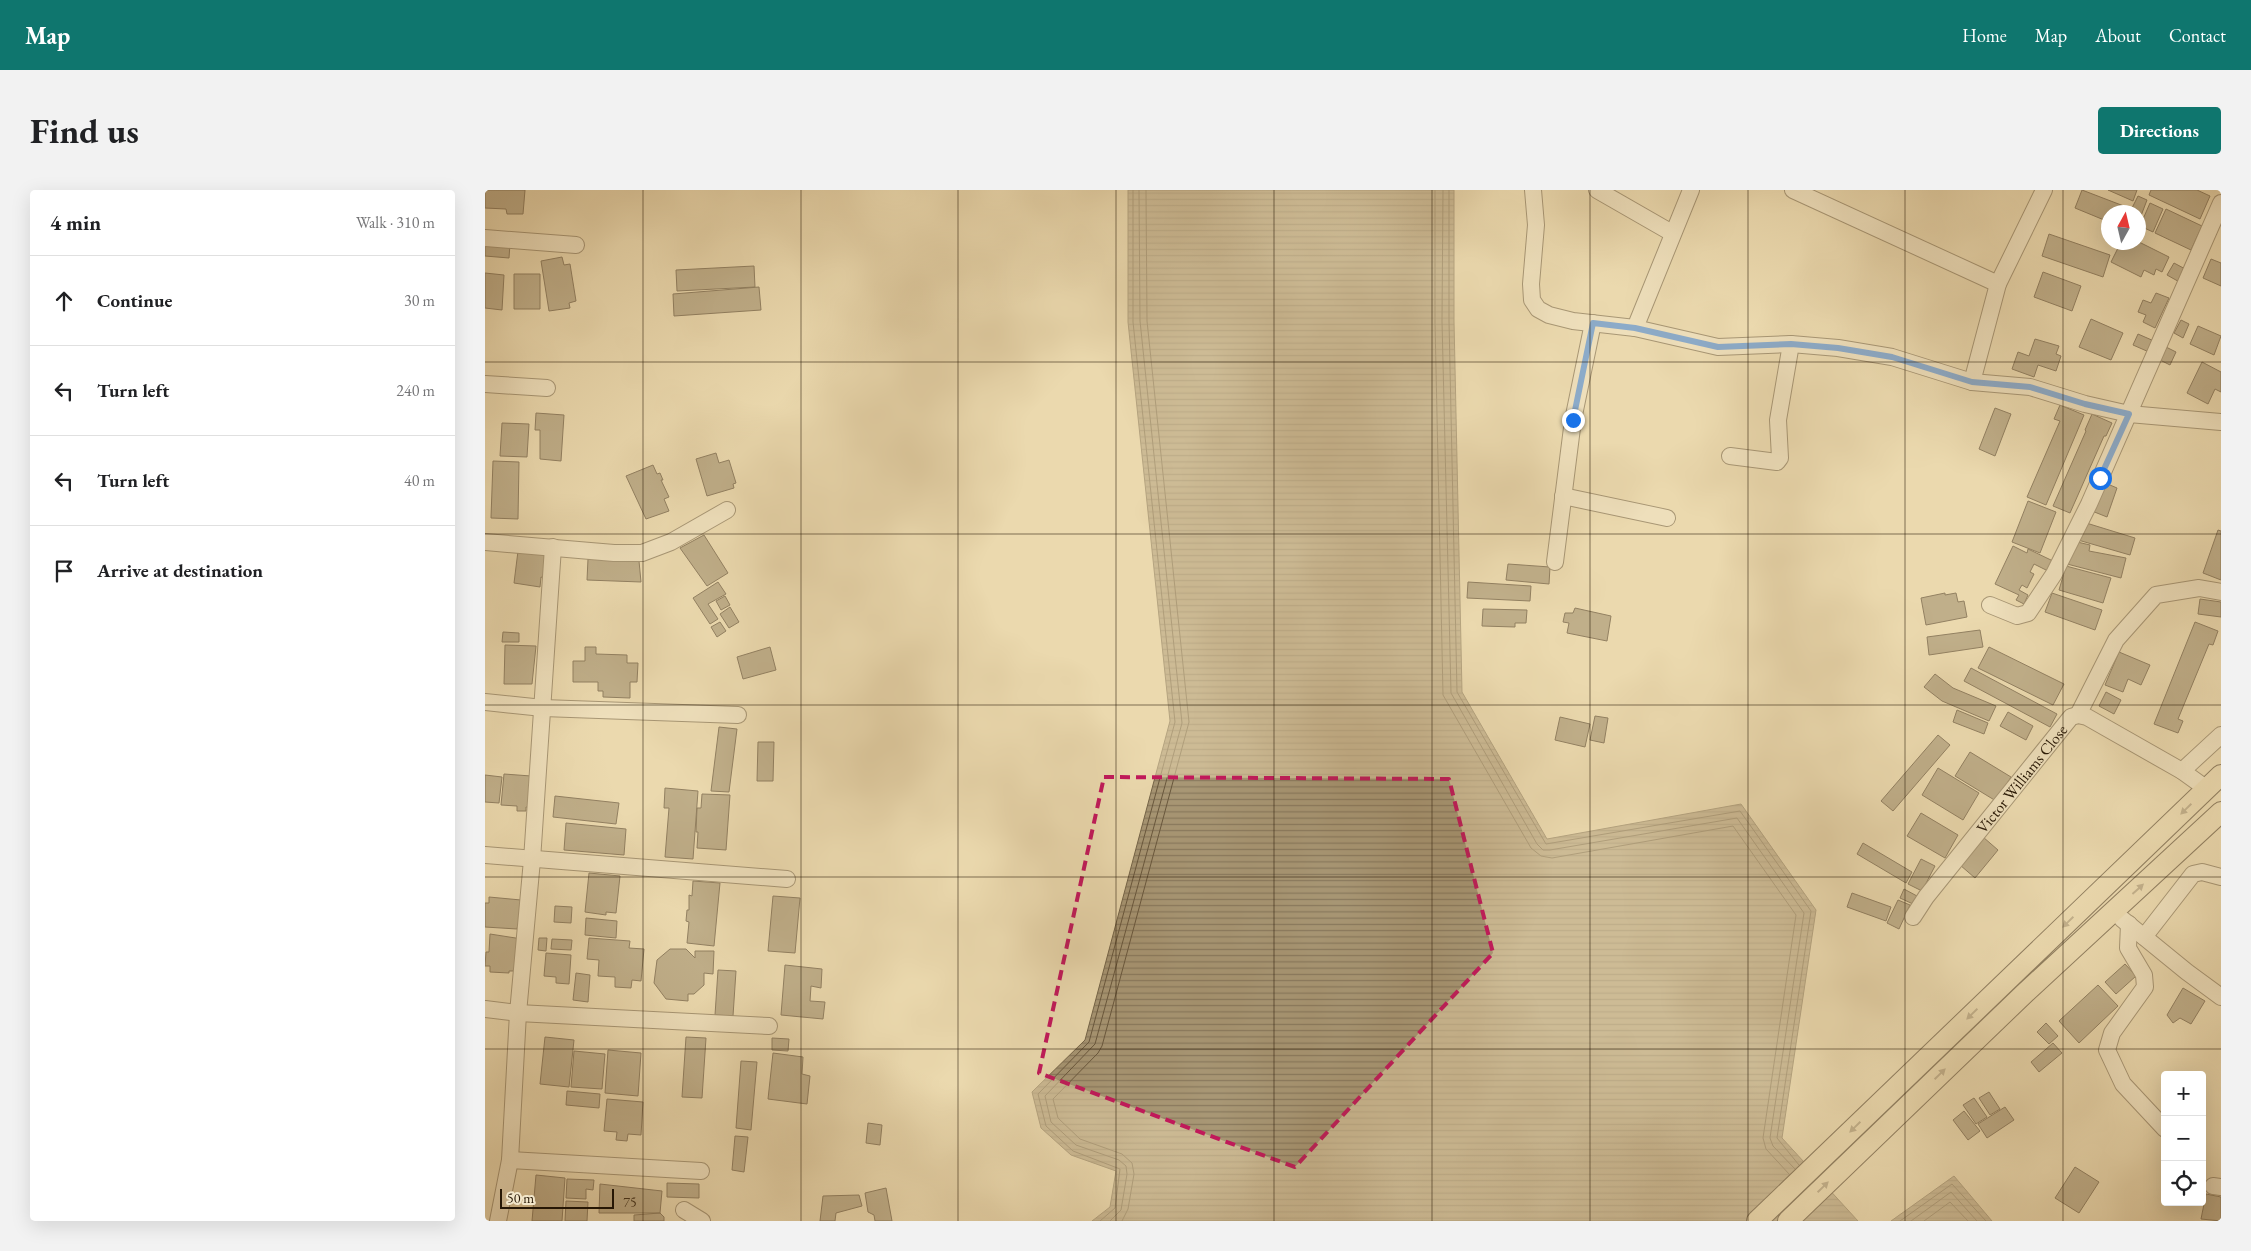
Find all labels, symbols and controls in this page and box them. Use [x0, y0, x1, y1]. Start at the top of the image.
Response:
text: Map [25, 20, 70, 51]
text: Home [1962, 24, 2007, 47]
text: Map [2035, 24, 2067, 47]
text: About [2095, 24, 2141, 47]
text: Contact [2169, 24, 2226, 47]
button: Directions [2098, 107, 2221, 154]
text: Find us [30, 108, 139, 153]
north arrow [2101, 205, 2146, 250]
text: 4 min [50, 209, 101, 236]
text: Walk · 310 m [356, 212, 435, 233]
icon: ahead [50, 287, 78, 315]
text: Continue [97, 288, 172, 313]
text: 30 m [404, 290, 435, 311]
icon: left [50, 377, 78, 405]
text: Turn left [97, 378, 169, 403]
text: 240 m [396, 380, 435, 401]
route end [1562, 409, 1585, 432]
icon: left [50, 467, 78, 495]
route start [2089, 467, 2112, 490]
text: Turn left [97, 468, 169, 493]
text: 40 m [404, 470, 435, 491]
icon: arrive [50, 557, 78, 585]
text: Arrive at destination [97, 558, 263, 583]
street label: Victor Williams Close [1972, 720, 2072, 838]
one-way arrow [2180, 803, 2192, 815]
one-way arrow [2132, 883, 2144, 895]
one-way arrow [2063, 916, 2075, 928]
one-way arrow [1966, 1008, 1978, 1020]
one-way arrow [1934, 1069, 1946, 1081]
map controls [2161, 1071, 2206, 1206]
button: + [2161, 1071, 2206, 1116]
button: − [2161, 1116, 2206, 1161]
one-way arrow [1849, 1121, 1861, 1133]
button: locate [2161, 1161, 2206, 1206]
one-way arrow [1817, 1181, 1829, 1193]
scale bar [500, 1186, 614, 1209]
text: 50 m [507, 1189, 534, 1207]
house number: 75 [623, 1193, 637, 1211]

